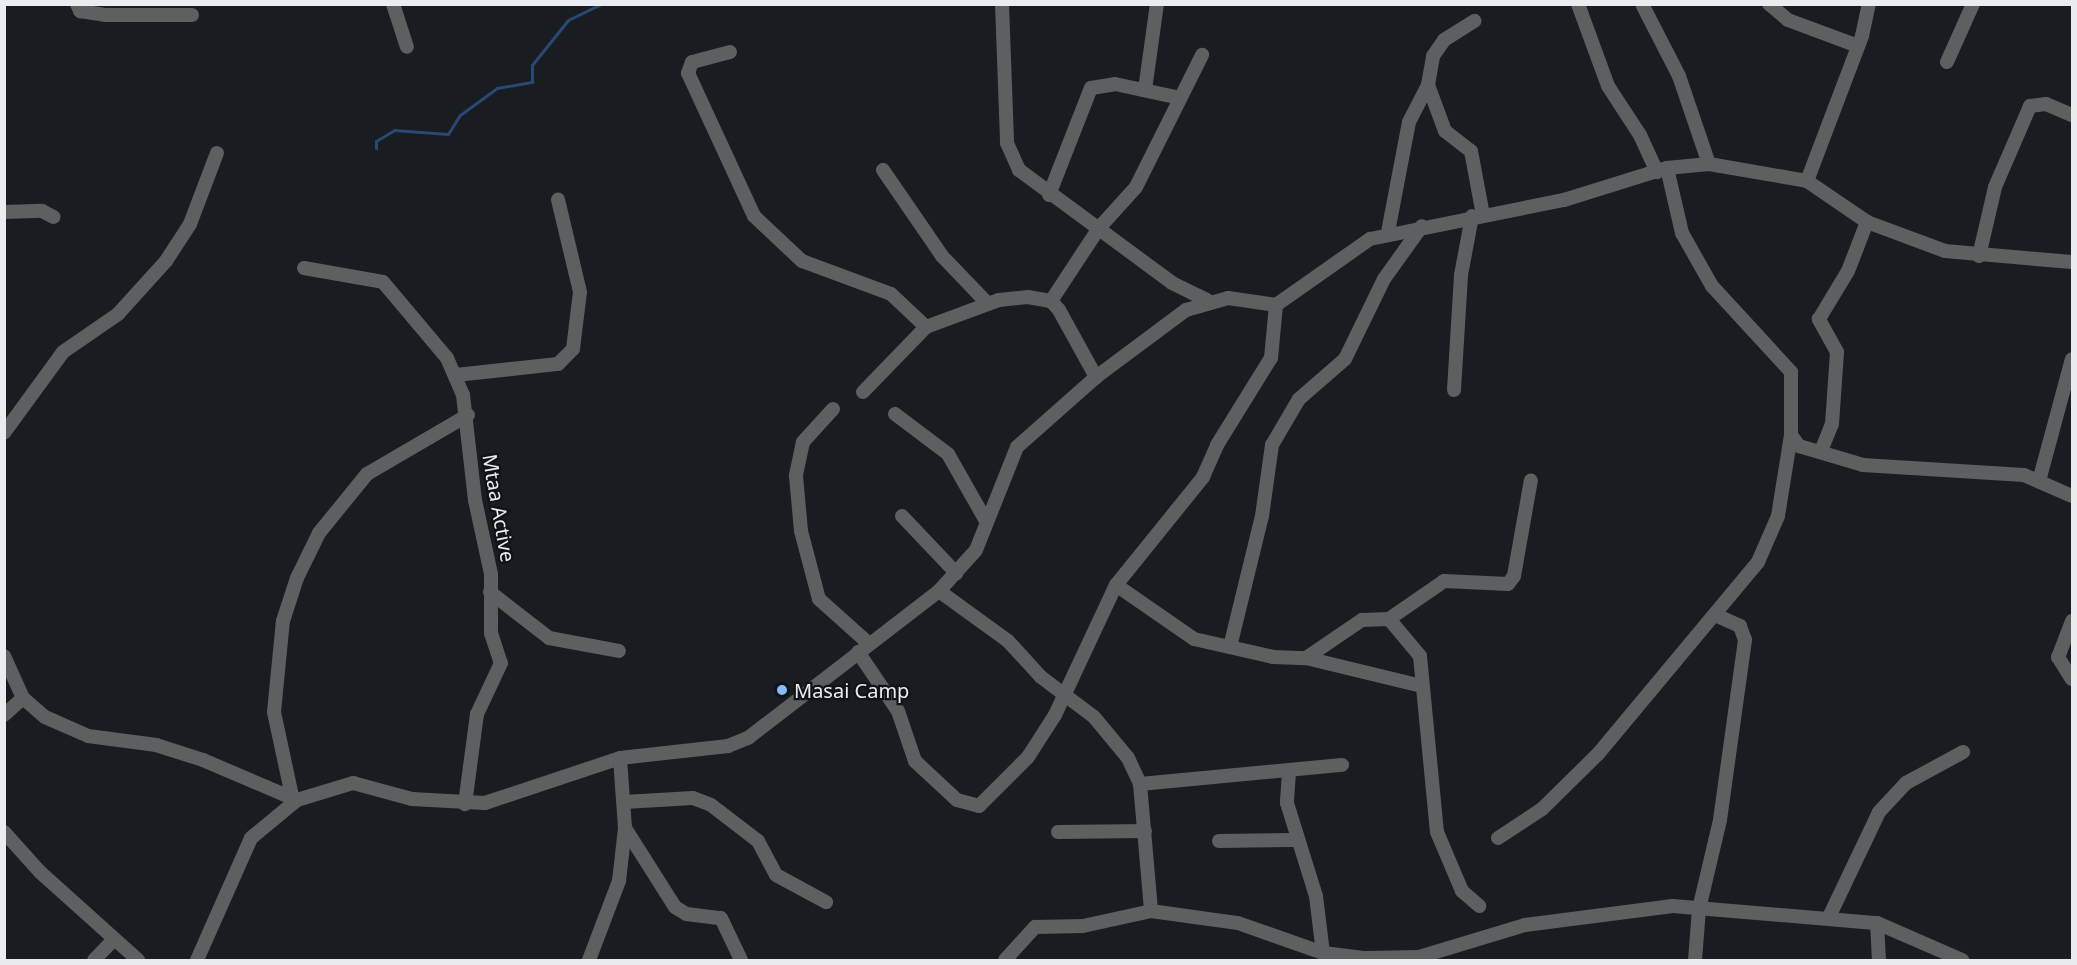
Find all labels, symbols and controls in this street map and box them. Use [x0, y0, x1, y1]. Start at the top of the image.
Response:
street label: Mtaa Active [478, 452, 520, 564]
place label: Masai Camp [794, 678, 909, 702]
marker: Masai Camp [775, 683, 789, 697]

